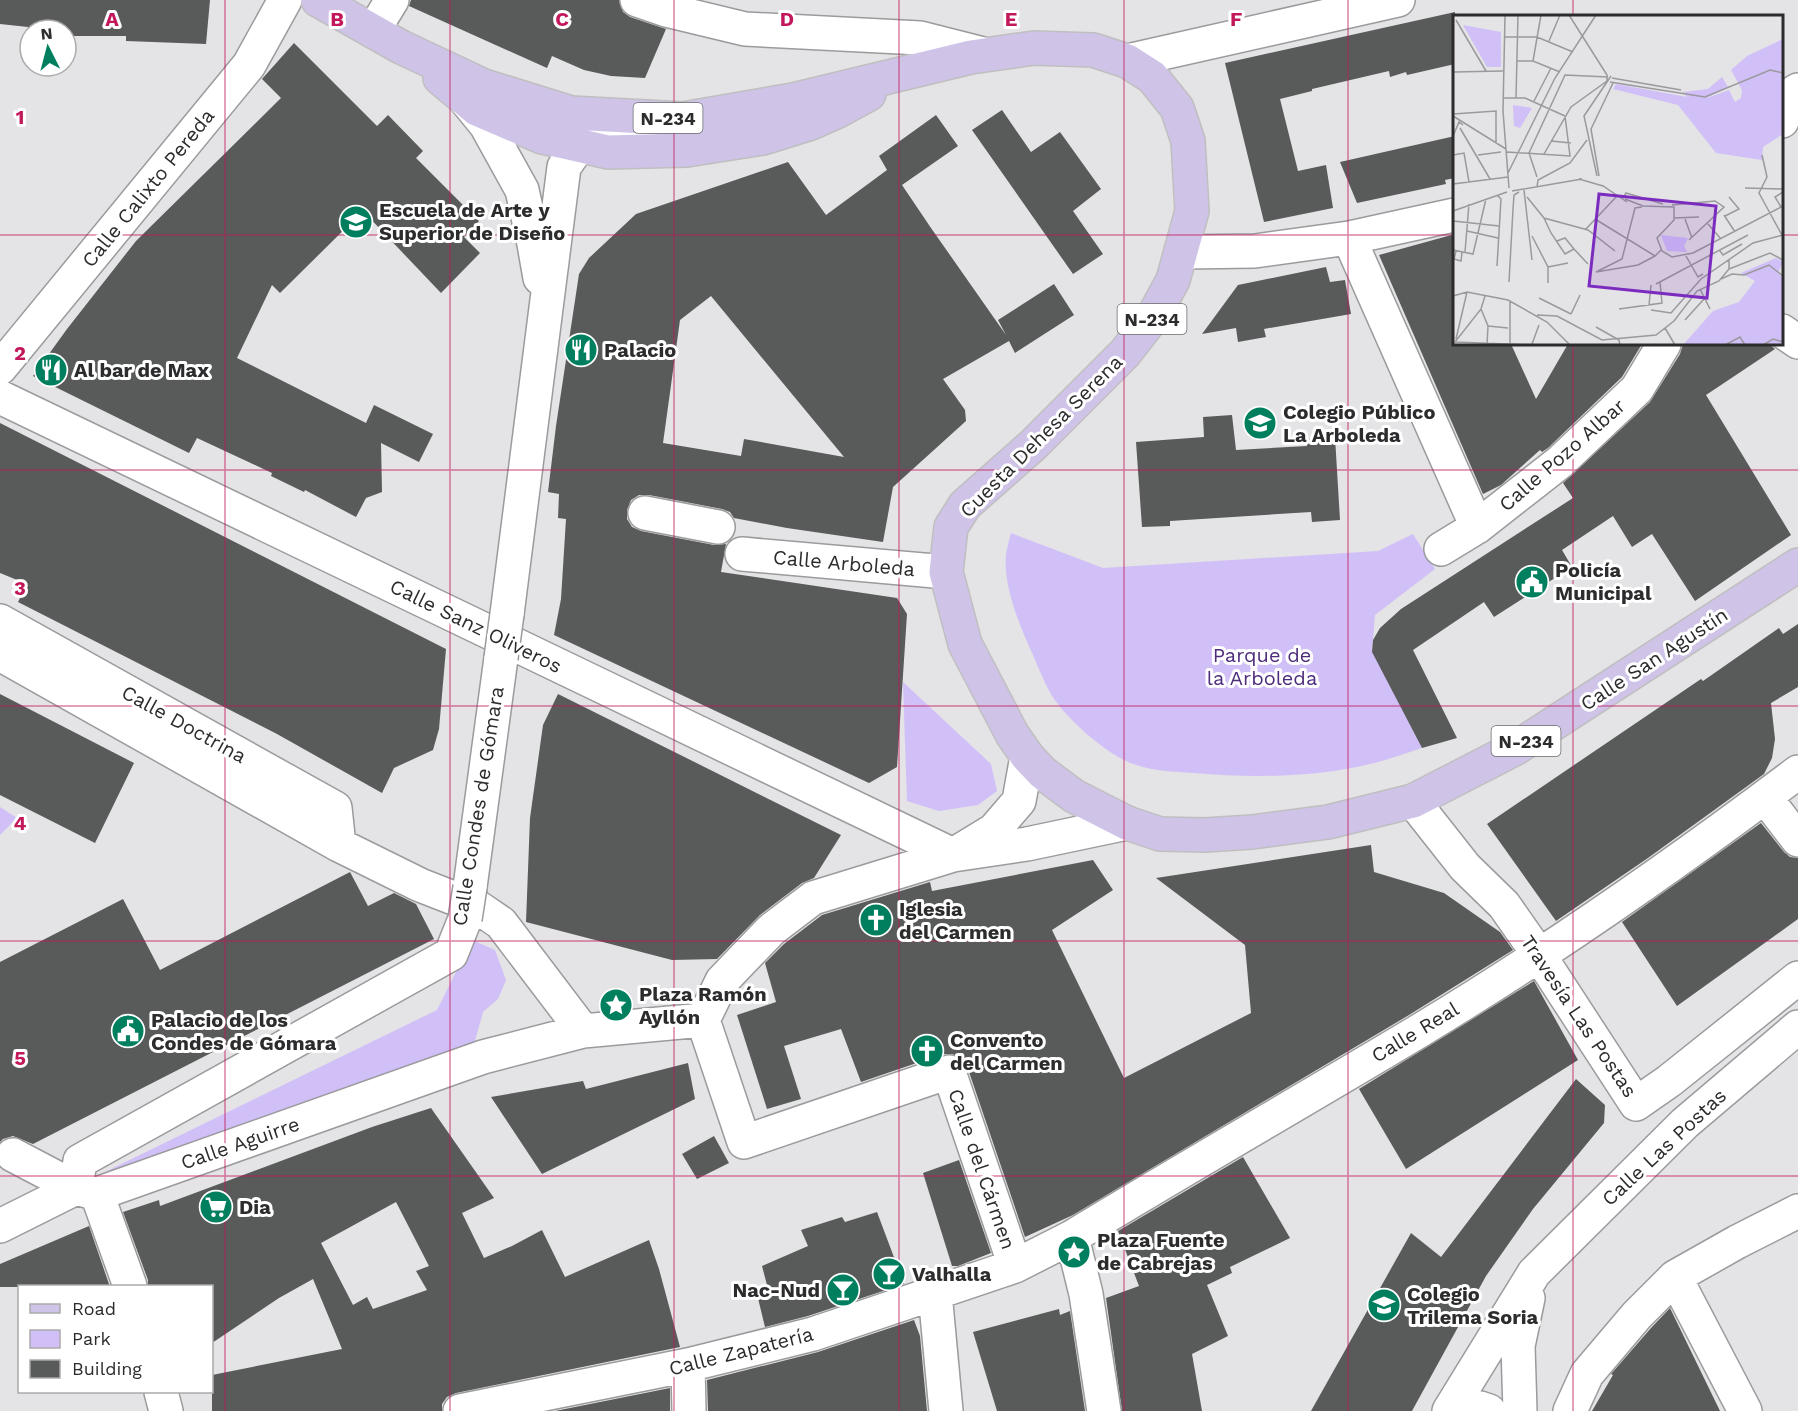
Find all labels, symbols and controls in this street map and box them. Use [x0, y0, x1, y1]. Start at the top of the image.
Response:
text: A [105, 7, 119, 31]
text: B [330, 7, 344, 31]
text: C [555, 7, 569, 31]
text: D [780, 7, 794, 31]
text: E [1005, 7, 1017, 31]
text: F [1230, 7, 1242, 31]
inset map [1453, 15, 1783, 345]
north arrow [18, 18, 78, 78]
text: N [40, 24, 53, 44]
road number: N-234 [634, 103, 702, 133]
street label: Calle Calixto Pereda [77, 104, 219, 272]
text: 1 [16, 105, 24, 129]
place label: Escuela de Arte y Superior de Diseño [379, 198, 565, 245]
school or university icon: Escuela de Arte y Superior de Diseño [338, 204, 374, 240]
road number: N-234 [1118, 304, 1186, 334]
restaurant icon: Palacio [563, 332, 599, 368]
place label: Palacio [604, 338, 676, 362]
text: 2 [14, 341, 26, 365]
street label: Cuesta Dehesa Serena [955, 350, 1127, 522]
restaurant icon: Al bar de Max [33, 352, 69, 388]
place label: Al bar de Max [74, 358, 209, 382]
street label: Calle Pozo Albar [1494, 394, 1630, 516]
place label: Colegio Público La Arboleda [1283, 400, 1435, 447]
school or university icon: Colegio Público La Arboleda [1242, 405, 1278, 441]
street label: Calle Arboleda [772, 545, 916, 581]
place label: Policía Municipal [1555, 558, 1652, 605]
public building icon: Policía Municipal [1514, 564, 1550, 600]
street label: Calle Sanz Oliveros [386, 574, 566, 678]
text: 3 [14, 576, 26, 600]
street label: Calle San Agustín [1576, 602, 1732, 716]
park label: Parque de la Arboleda [1207, 643, 1317, 690]
street label: Calle Doctrina [117, 680, 251, 768]
street label: Calle Condes de Gómara [447, 685, 509, 927]
road number: N-234 [1492, 726, 1561, 756]
text: 4 [14, 811, 27, 835]
place label: Iglesia del Carmen [899, 897, 1012, 944]
church icon: Iglesia del Carmen [858, 902, 894, 938]
street label: Travesía Las Postas [1516, 930, 1642, 1102]
place label: Plaza Ramón Ayllón [639, 982, 767, 1029]
place icon: Plaza Ramón Ayllón [598, 987, 634, 1023]
street label: Calle Real [1367, 997, 1463, 1067]
place label: Palacio de los Condes de Gómara [151, 1008, 337, 1055]
public building icon: Palacio de los Condes de Gómara [110, 1013, 146, 1049]
place label: Convento del Carmen [950, 1028, 1063, 1075]
church icon: Convento del Carmen [909, 1033, 945, 1069]
text: 5 [14, 1046, 26, 1070]
street label: Calle Las Postas [1597, 1083, 1731, 1211]
street label: Calle del Cármen [943, 1086, 1021, 1252]
street label: Calle Aguirre [178, 1111, 302, 1175]
supermarket icon: Dia [198, 1189, 234, 1225]
place label: Dia [239, 1195, 271, 1219]
place label: Plaza Fuente de Cabrejas [1097, 1228, 1225, 1275]
place icon: Plaza Fuente de Cabrejas [1056, 1234, 1092, 1270]
bar icon: Valhalla [871, 1256, 907, 1292]
place label: Valhalla [912, 1262, 992, 1286]
bar icon: Nac-Nud [825, 1272, 861, 1308]
place label: Nac-Nud [733, 1278, 820, 1302]
place label: Colegio Trilema Soria [1407, 1282, 1539, 1329]
legend [18, 1285, 213, 1393]
school or university icon: Colegio Trilema Soria [1366, 1287, 1402, 1323]
text: Road [72, 1298, 116, 1319]
street label: Calle Zapatería [666, 1321, 816, 1381]
text: Park [72, 1328, 111, 1349]
text: Building [72, 1358, 142, 1379]

